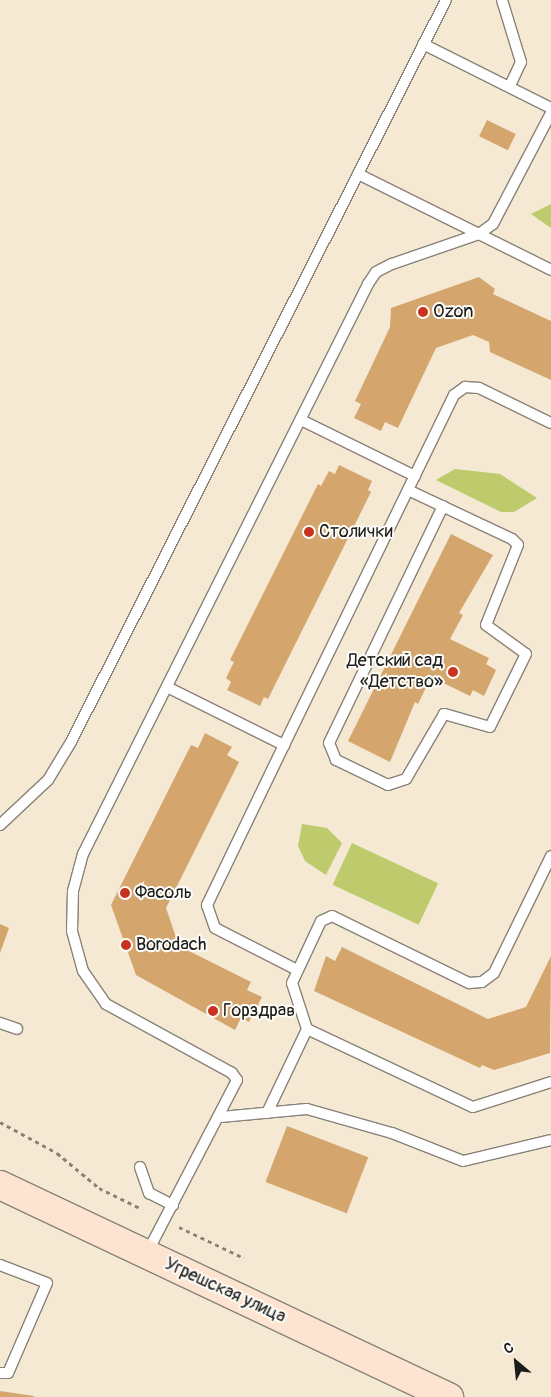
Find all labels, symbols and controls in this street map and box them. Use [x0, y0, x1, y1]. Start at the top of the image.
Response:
place label: Ozon [433, 301, 473, 323]
marker: Ozon [417, 306, 429, 318]
place label: Столички [319, 521, 393, 543]
marker: Столички [303, 526, 315, 538]
place label: Детский сад «Детство» [347, 651, 443, 694]
marker: Детский сад «Детство» [447, 666, 459, 678]
place label: Фасоль [135, 882, 192, 904]
marker: Фасоль [119, 887, 131, 899]
place label: Borodach [136, 934, 206, 956]
marker: Borodach [120, 939, 132, 951]
place label: Горздрав [223, 1000, 295, 1022]
marker: Горздрав [207, 1005, 219, 1017]
street label: Угрешская улица [161, 1254, 289, 1328]
north arrow [491, 1337, 541, 1387]
text: С [501, 1339, 517, 1358]

